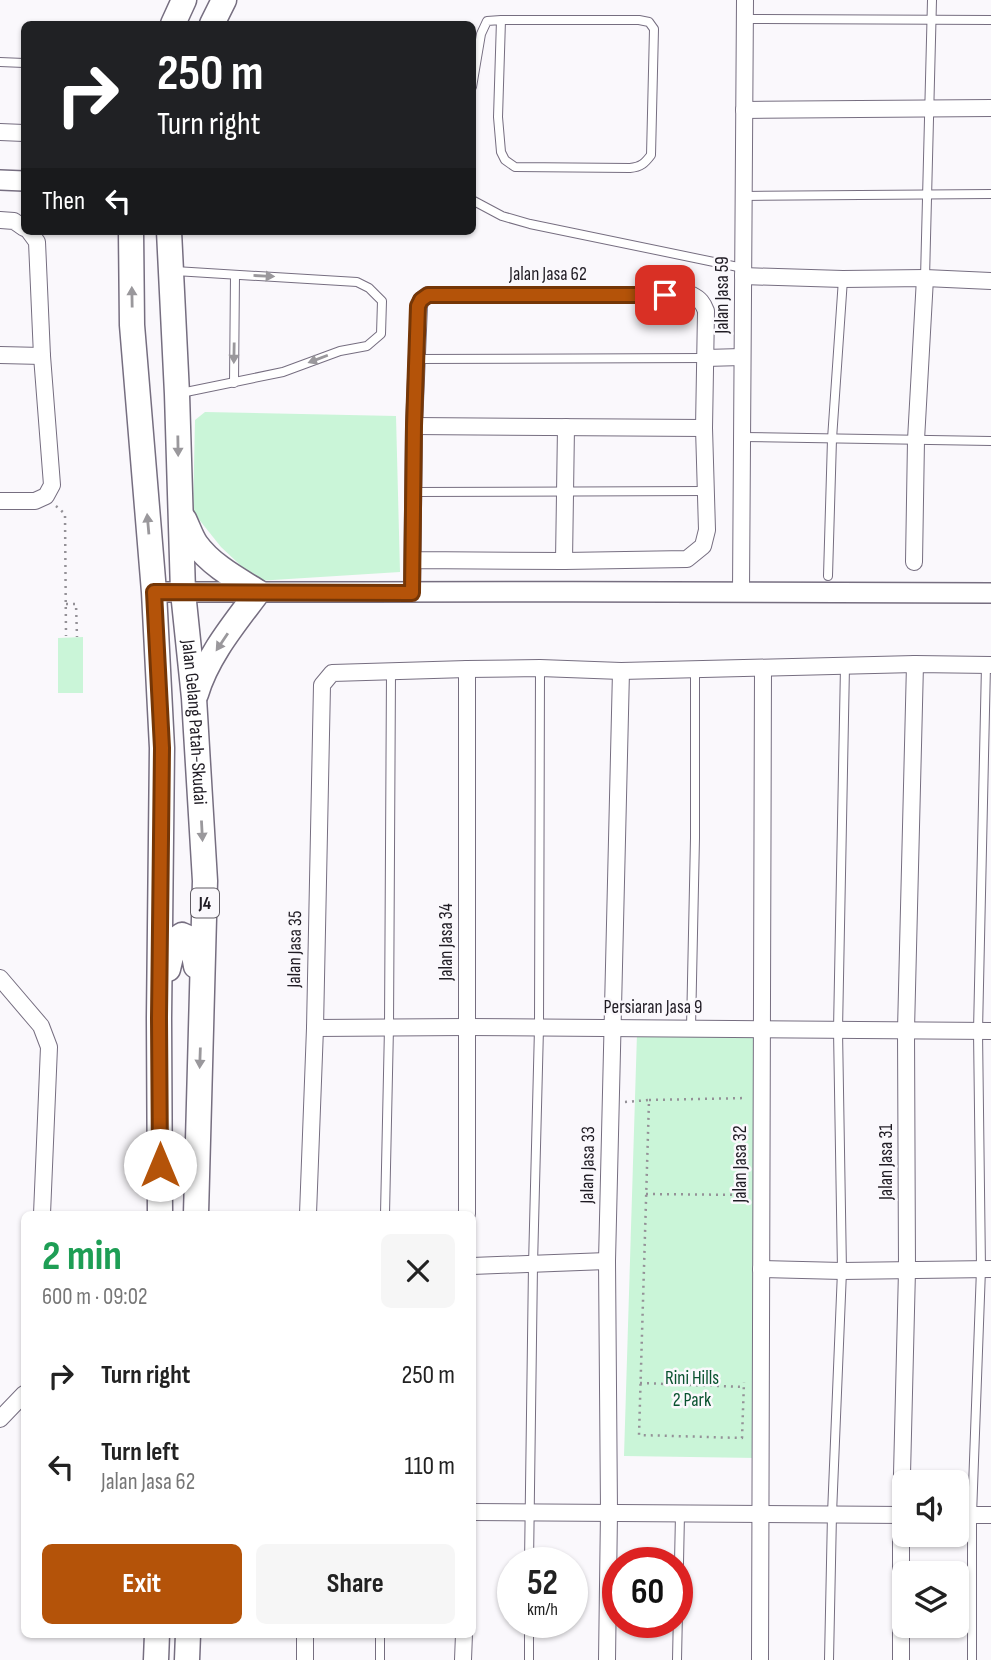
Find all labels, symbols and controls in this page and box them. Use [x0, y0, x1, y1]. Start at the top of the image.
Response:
text: 250 m [157, 45, 263, 104]
icon: right [42, 49, 133, 140]
text: Turn right [157, 105, 261, 144]
icon: left [99, 182, 137, 220]
text: Then [42, 186, 85, 217]
street label: Jalan Jasa 59 [711, 256, 734, 335]
street label: Jalan Jasa 62 [508, 263, 587, 286]
pin [635, 265, 695, 325]
one-way arrow [254, 271, 276, 282]
icon: arrive [646, 276, 684, 314]
one-way arrow [126, 286, 138, 308]
one-way arrow [228, 342, 240, 364]
one-way arrow [308, 354, 329, 365]
one-way arrow [173, 435, 184, 457]
one-way arrow [142, 513, 153, 535]
one-way arrow [216, 633, 229, 652]
street label: Jalan Gelang Patah-Skudai [176, 638, 212, 805]
one-way arrow [197, 820, 208, 842]
road number: J4 [191, 888, 219, 918]
street label: Jalan Jasa 34 [435, 903, 458, 982]
street label: Jalan Jasa 35 [283, 910, 307, 989]
street label: Persiaran Jasa 9 [604, 996, 702, 1019]
one-way arrow [195, 1047, 206, 1069]
street label: Jalan Jasa 31 [875, 1124, 898, 1201]
street label: Jalan Jasa 32 [729, 1125, 752, 1204]
street label: Jalan Jasa 33 [576, 1126, 600, 1205]
position arrow [123, 1128, 197, 1202]
text: 2 min [42, 1231, 122, 1282]
button: close [381, 1234, 455, 1308]
text: 600 m · 09:02 [42, 1283, 147, 1311]
icon: right [42, 1357, 80, 1395]
text: Turn right [101, 1360, 190, 1391]
text: 250 m [401, 1360, 455, 1391]
park label: Rini Hills 2 Park [665, 1367, 719, 1412]
text: Turn left [101, 1437, 179, 1468]
icon: left [42, 1448, 80, 1486]
text: 110 m [404, 1451, 455, 1482]
text: Jalan Jasa 62 [101, 1468, 195, 1496]
map controls [892, 1470, 969, 1638]
button: sound [892, 1470, 969, 1547]
button: Exit [42, 1544, 242, 1624]
button: Share [256, 1544, 455, 1624]
speed limit sign: 60 [602, 1547, 693, 1638]
button: layers [892, 1561, 969, 1638]
text: 52 [527, 1562, 558, 1605]
text: km/h [527, 1599, 558, 1620]

